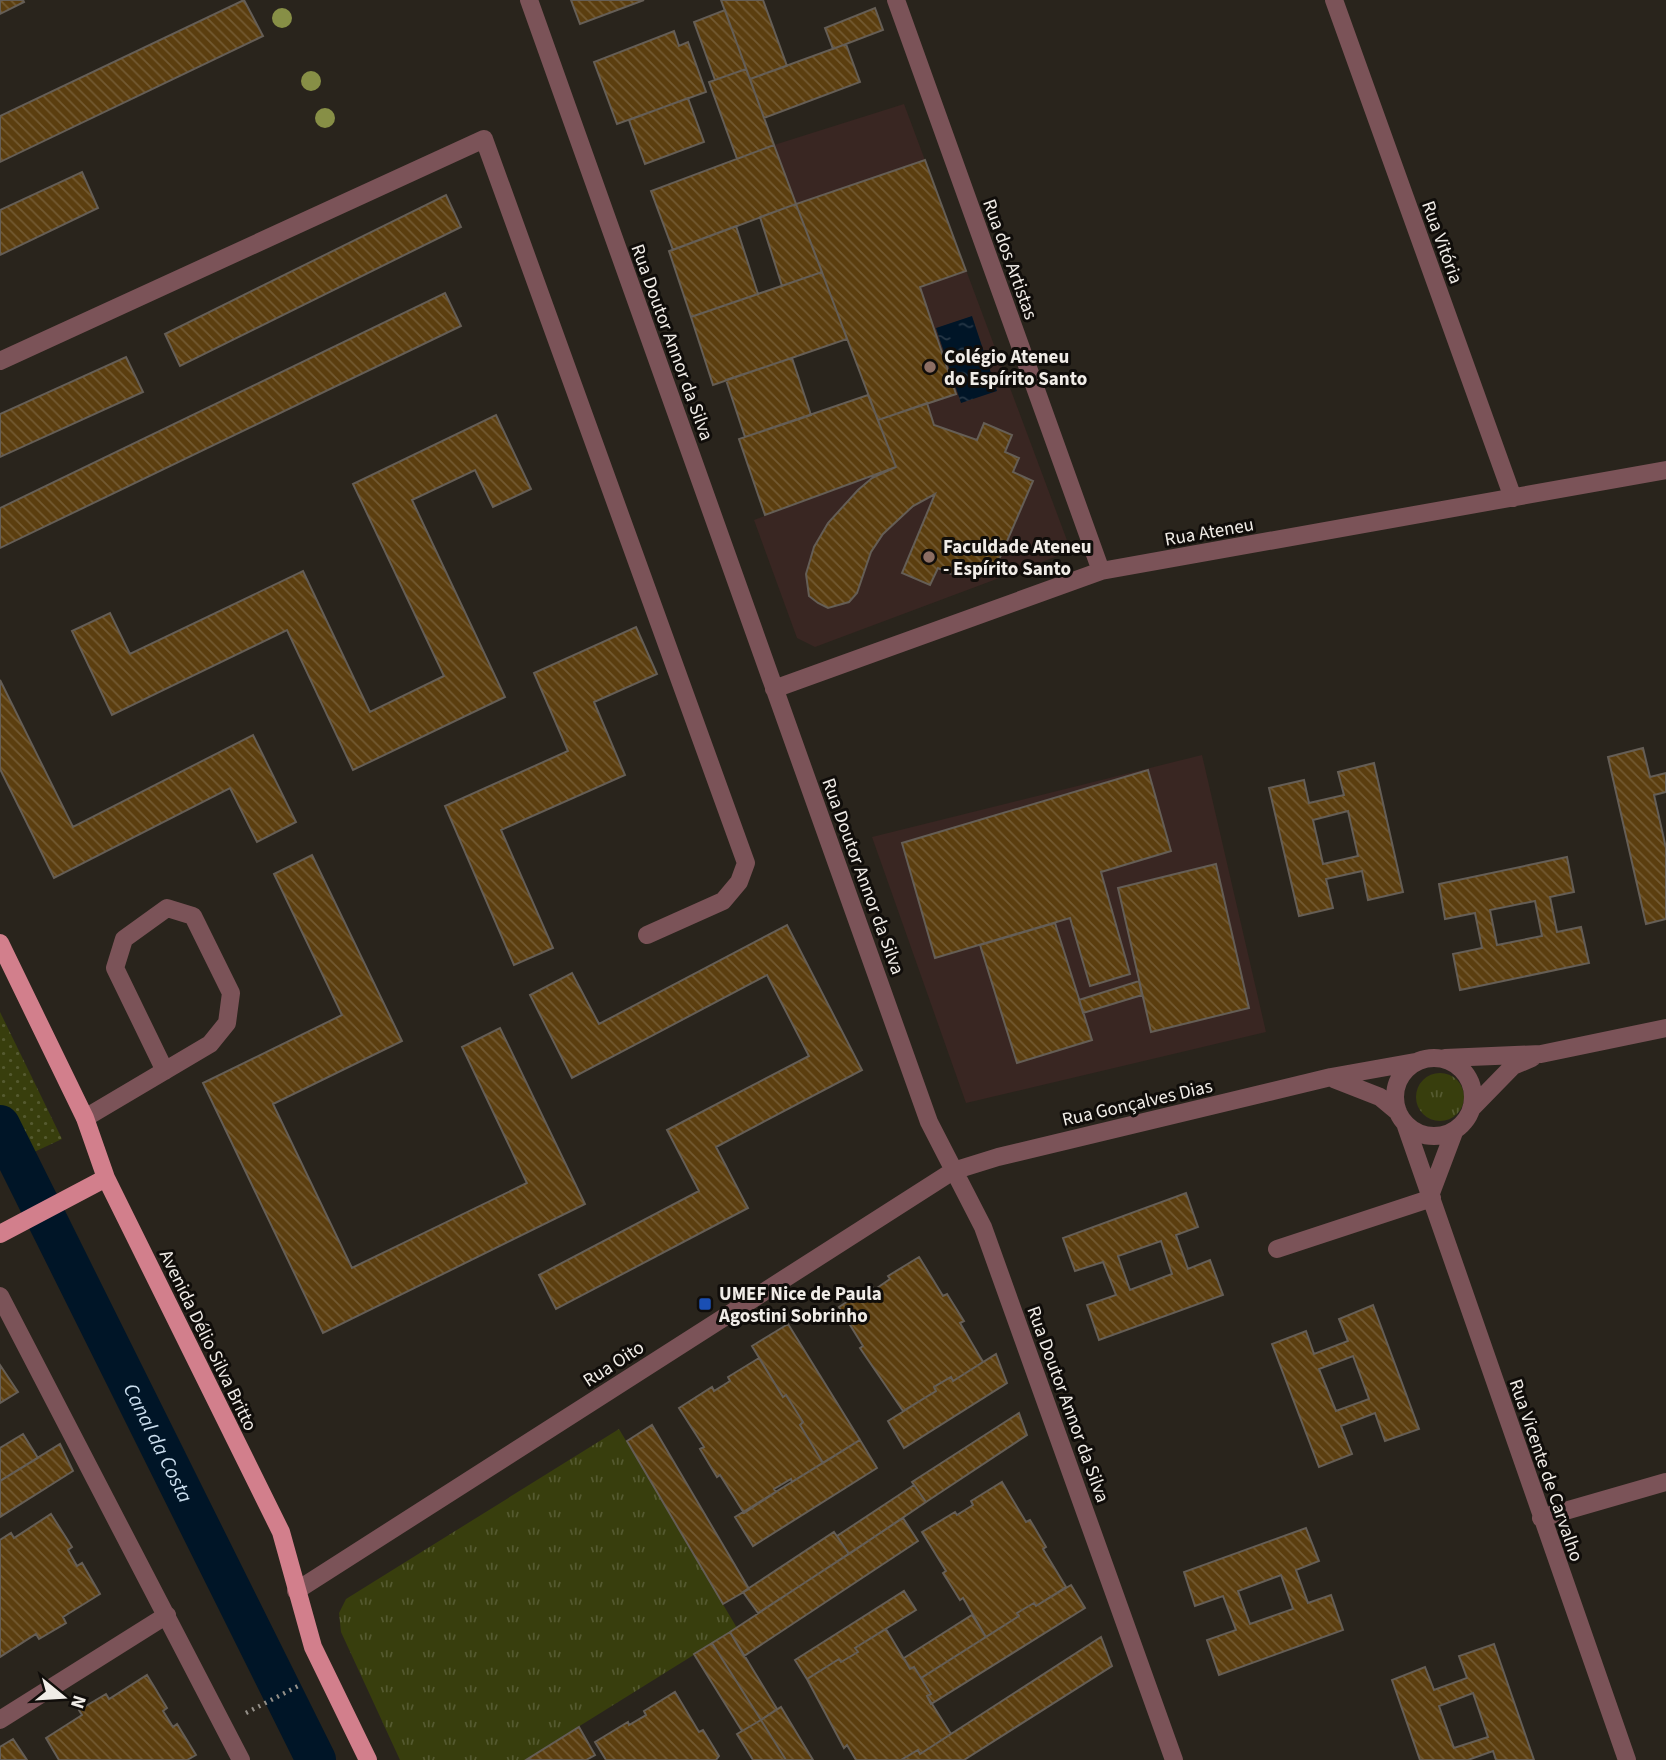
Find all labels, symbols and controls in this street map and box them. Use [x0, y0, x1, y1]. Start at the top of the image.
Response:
street label: Rua dos Artistas [975, 196, 1044, 323]
street label: Rua Vitória [1414, 197, 1469, 288]
street label: Rua Doutor Annor da Silva [623, 241, 720, 444]
place label: Colégio Ateneu do Espírito Santo [944, 344, 1087, 393]
marker: Colégio Ateneu do Espírito Santo [922, 359, 938, 375]
street label: Rua Ateneu [1162, 511, 1256, 554]
place label: Faculdade Ateneu - Espírito Santo [943, 534, 1092, 583]
marker: Faculdade Ateneu - Espírito Santo [921, 549, 937, 565]
street label: Rua Doutor Annor da Silva [814, 775, 911, 978]
street label: Rua Gonçalves Dias [1059, 1073, 1215, 1134]
street label: Avenida Délio Silva Britto [152, 1245, 263, 1436]
place label: UMEF Nice de Paula Agostini Sobrinho [718, 1281, 882, 1330]
marker: UMEF Nice de Paula Agostini Sobrinho [697, 1296, 713, 1312]
street label: Rua Doutor Annor da Silva [1019, 1303, 1116, 1506]
street label: Rua Oito [578, 1334, 650, 1394]
street label: Rua Vicente de Carvalho [1502, 1376, 1589, 1565]
water label: Canal da Costa [116, 1378, 201, 1508]
north arrow [28, 1662, 98, 1732]
text: N [63, 1692, 93, 1712]

